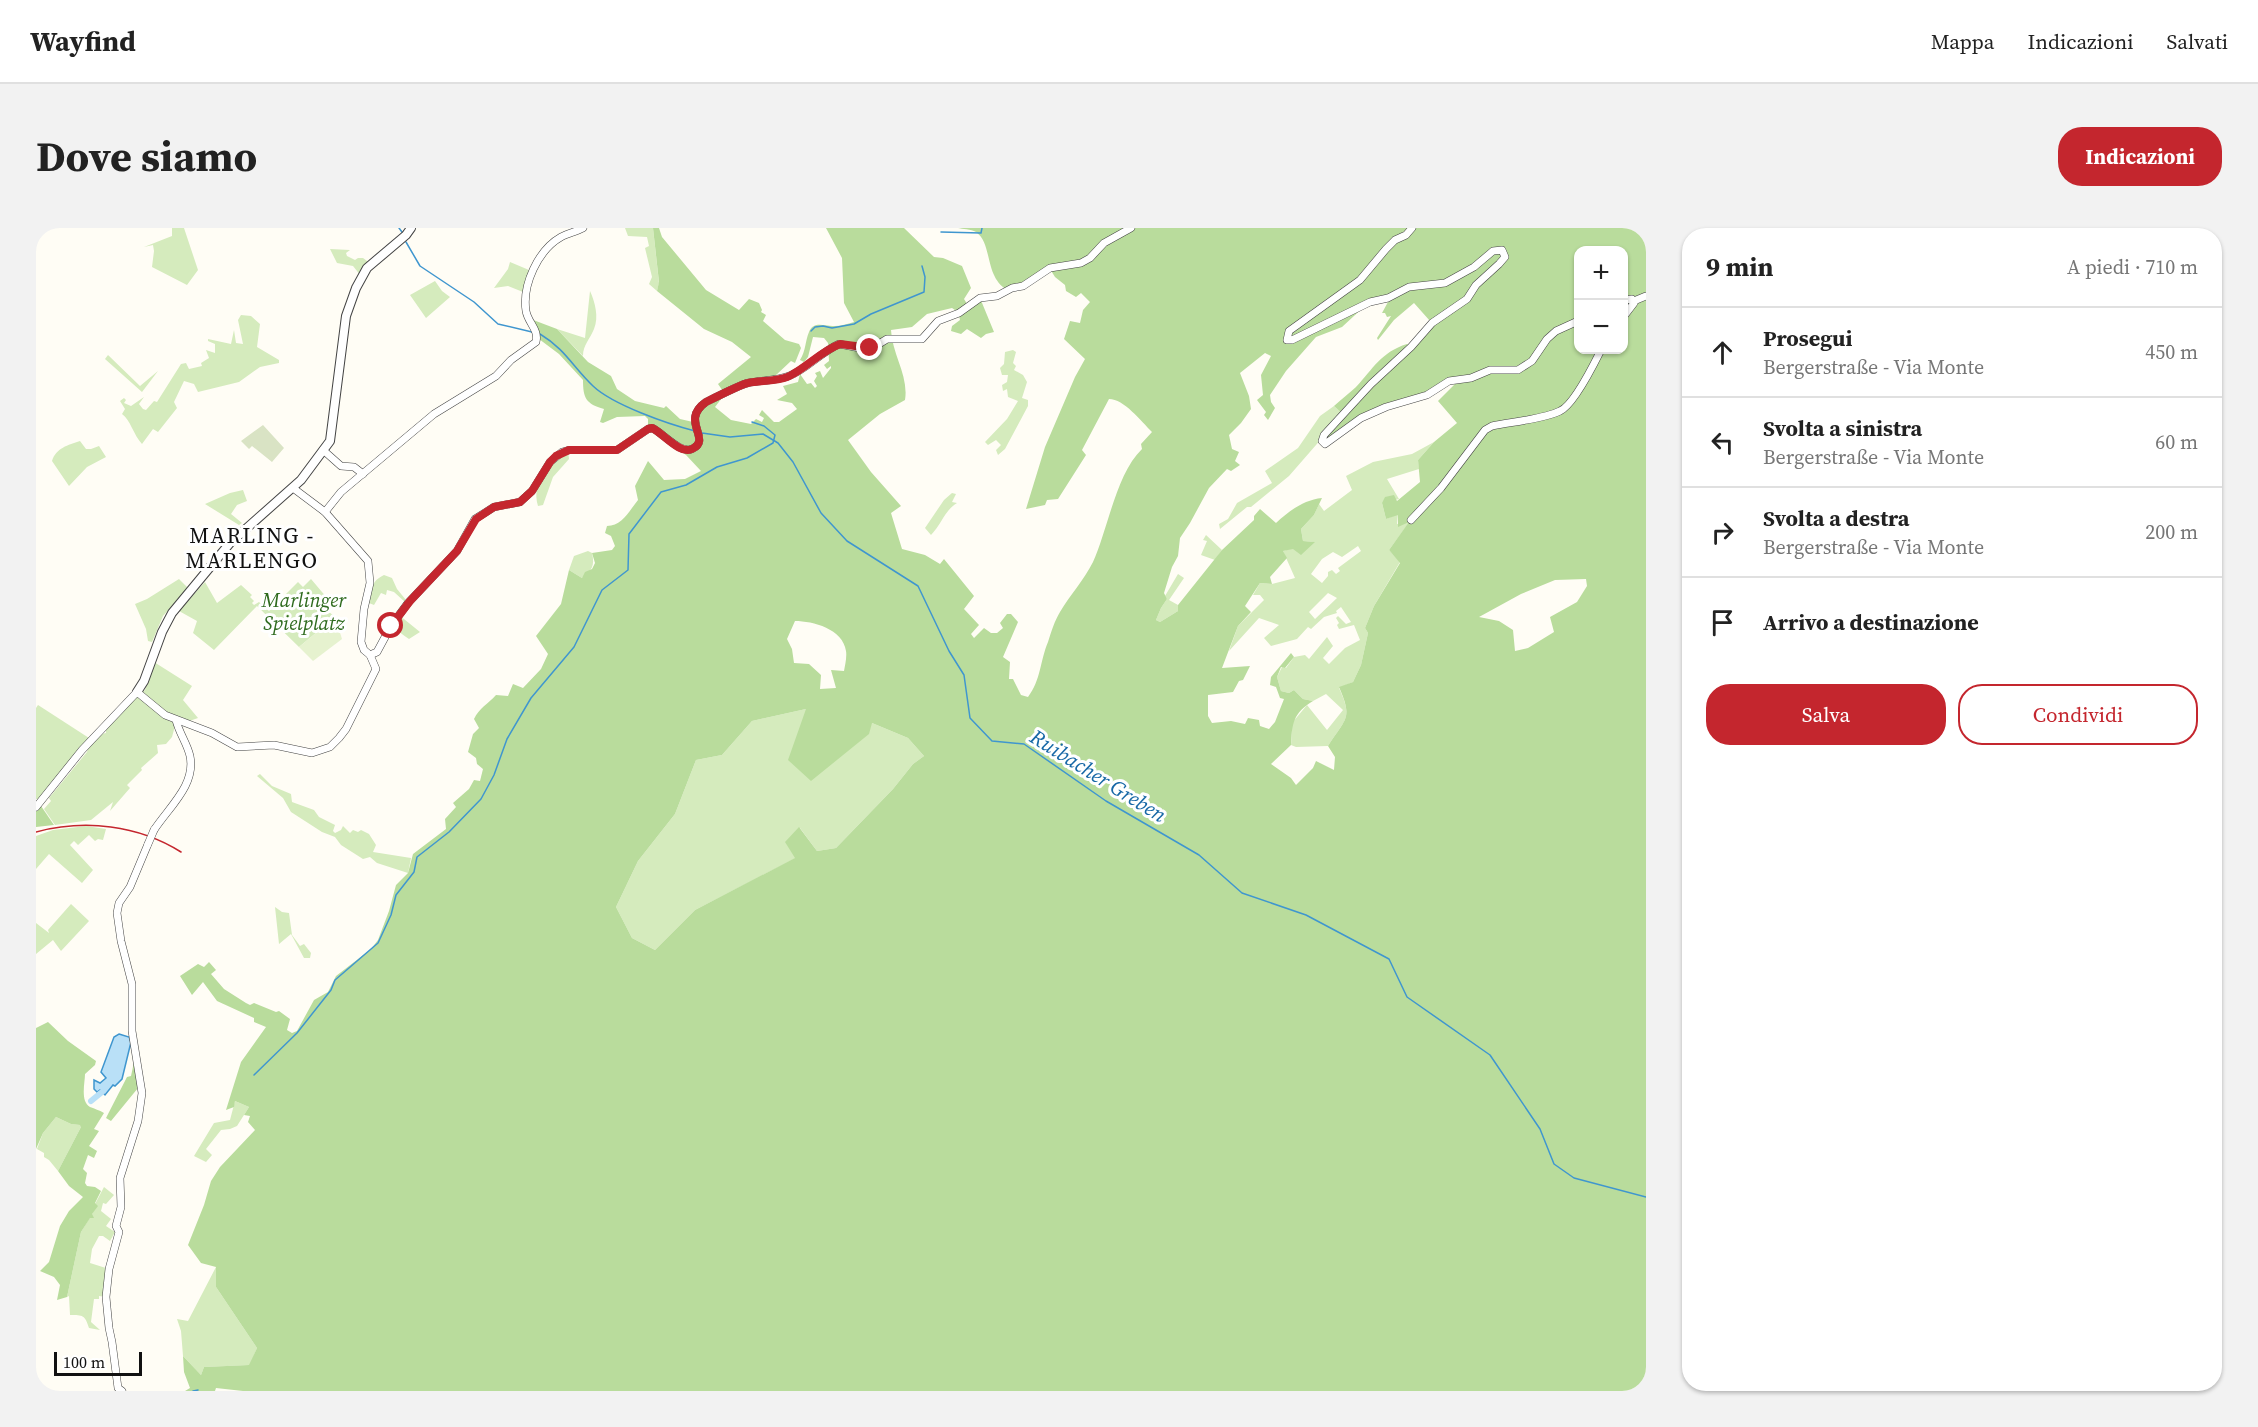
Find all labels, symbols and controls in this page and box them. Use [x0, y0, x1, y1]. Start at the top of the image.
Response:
text: Wayfind [30, 22, 136, 60]
text: Mappa [1931, 27, 1995, 56]
text: Indicazioni [2028, 27, 2133, 56]
text: Salvati [2166, 27, 2228, 56]
text: Dove siamo [36, 127, 257, 185]
button: Indicazioni [2058, 127, 2222, 186]
map controls [1574, 246, 1628, 354]
button: + [1574, 246, 1628, 300]
text: 9 min [1706, 249, 1773, 285]
text: A piedi · 710 m [2067, 253, 2198, 281]
button: − [1574, 300, 1628, 354]
text: Prosegui [1763, 323, 1852, 353]
route end [856, 334, 882, 360]
icon: ahead [1706, 336, 1739, 369]
text: 450 m [2145, 338, 2198, 366]
text: Bergerstraße - Via Monte [1763, 353, 1984, 381]
text: Svolta a sinistra [1763, 413, 1922, 443]
icon: left [1706, 426, 1739, 459]
text: 60 m [2155, 428, 2198, 456]
text: Bergerstraße - Via Monte [1763, 443, 1984, 471]
text: Svolta a destra [1763, 503, 1909, 533]
icon: right [1706, 516, 1739, 549]
text: 200 m [2145, 518, 2198, 546]
district label: MARLING - MARLENGO [185, 520, 319, 575]
text: Bergerstraße - Via Monte [1763, 533, 1984, 561]
park label: Marlinger Spielplatz [261, 586, 347, 637]
icon: arrive [1706, 606, 1739, 639]
text: Arrivo a destinazione [1763, 607, 1979, 637]
route start [377, 612, 403, 638]
button: Salva [1706, 684, 1946, 745]
button: Condividi [1958, 684, 2198, 745]
water label: Ruibacher Greben [1024, 722, 1172, 829]
scale bar [54, 1349, 142, 1376]
text: 100 m [63, 1351, 105, 1373]

